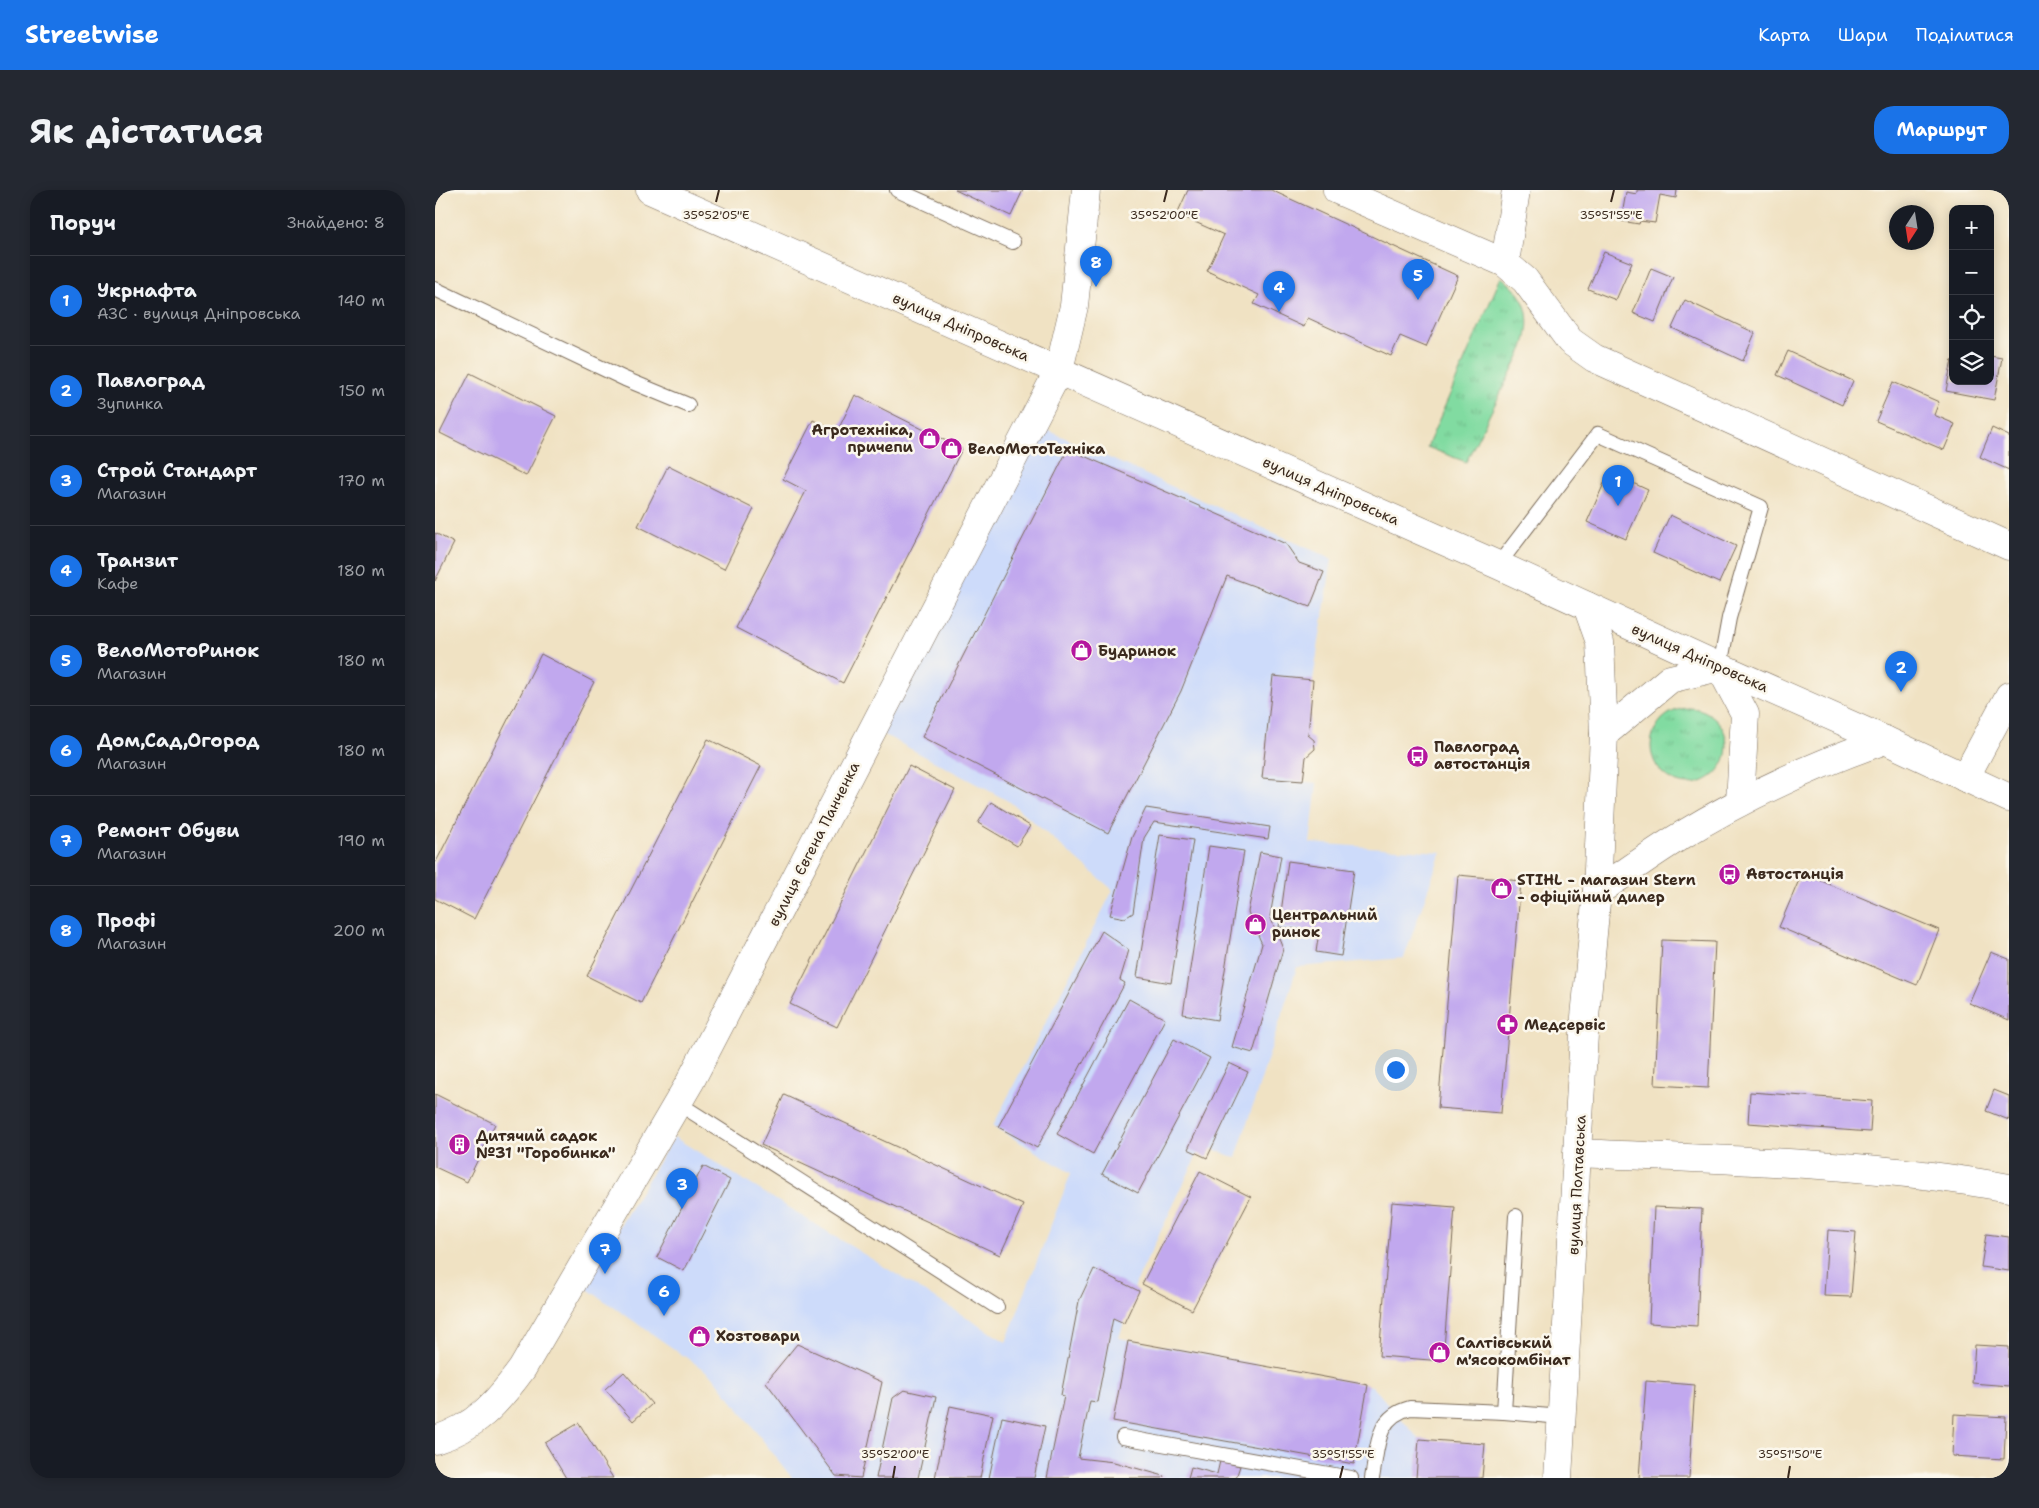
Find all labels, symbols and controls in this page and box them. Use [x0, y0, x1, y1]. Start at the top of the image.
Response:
text: Streetwise [25, 19, 159, 51]
text: Карта [1758, 23, 1810, 47]
text: Шари [1838, 23, 1888, 47]
text: Поділитися [1916, 23, 2014, 47]
button: Маршрут [1874, 106, 2009, 154]
text: Як дістатися [30, 107, 264, 154]
north arrow [1889, 205, 1934, 250]
map controls [1949, 205, 1994, 385]
button: + [1949, 205, 1994, 250]
text: 35°52'05"E [682, 207, 750, 223]
text: 35°52'00"E [1130, 207, 1198, 223]
text: 35°51'55"E [1579, 207, 1643, 223]
text: Поруч [50, 209, 116, 237]
text: Знайдено: 8 [287, 212, 385, 233]
pin: 8 [1080, 246, 1112, 287]
button: − [1949, 250, 1994, 295]
pin: 5 [1402, 259, 1434, 300]
pin: 4 [1263, 271, 1295, 312]
text: Укрнафта [97, 278, 197, 303]
street label: вулиця Дніпровська [890, 288, 1033, 366]
text: 1 [62, 290, 70, 311]
text: 140 m [338, 290, 385, 311]
button: locate [1949, 295, 1994, 340]
text: АЗС · вулиця Дніпровська [97, 303, 300, 324]
button: layers [1949, 340, 1994, 385]
text: Павлоград [97, 368, 205, 393]
text: 2 [60, 380, 72, 401]
text: 150 m [338, 380, 385, 401]
text: Зупинка [97, 393, 163, 414]
place label: Агротехніка, причепи [811, 420, 914, 457]
shop icon: Агротехніка, причепи [917, 427, 941, 451]
shop icon: ВелоМотоТехніка [940, 437, 964, 461]
place label: ВелоМотоТехніка [968, 439, 1106, 459]
street label: вулиця Дніпровська [1260, 452, 1403, 530]
text: Строй Стандарт [97, 458, 257, 483]
pin: 1 [1602, 465, 1634, 506]
text: 3 [60, 470, 72, 491]
text: 170 m [338, 470, 385, 491]
text: Магазин [97, 483, 166, 504]
text: Транзит [97, 548, 178, 573]
text: 4 [60, 560, 72, 581]
text: 180 m [337, 560, 385, 581]
text: Кафе [97, 573, 138, 594]
street label: вулиця Дніпровська [1629, 619, 1772, 697]
text: ВелоМотоРинок [97, 638, 259, 663]
shop icon: Будринок [1070, 639, 1094, 663]
place label: Будринок [1098, 641, 1177, 661]
text: 5 [61, 650, 71, 671]
text: 180 m [337, 650, 385, 671]
pin: 2 [1885, 651, 1917, 692]
text: Магазин [97, 663, 166, 684]
text: Дом,Сад,Огород [97, 728, 259, 753]
place label: Павлоград автостанція [1434, 737, 1531, 774]
text: 6 [60, 740, 72, 761]
text: 180 m [337, 740, 385, 761]
bus stop icon: Павлоград автостанція [1406, 744, 1430, 768]
text: Магазин [97, 753, 166, 774]
street label: вулиця Євгена Панченка [764, 758, 865, 930]
text: Ремонт Обуви [97, 818, 239, 843]
text: 7 [60, 830, 72, 851]
text: 190 m [338, 830, 385, 851]
text: Магазин [97, 843, 166, 864]
bus stop icon: Автостанція [1718, 862, 1742, 886]
place label: Автостанція [1746, 864, 1844, 884]
place label: STIHL - магазин Stern - офіційний дилер [1517, 870, 1696, 907]
shop icon: STIHL - магазин Stern - офіційний дилер [1489, 877, 1513, 901]
place label: Центральний ринок [1272, 905, 1378, 942]
text: Профі [97, 908, 156, 933]
shop icon: Центральний ринок [1244, 912, 1268, 936]
text: 8 [60, 920, 72, 941]
text: 200 m [333, 920, 385, 941]
text: Магазин [97, 933, 166, 954]
pharmacy icon: Медсервіс [1496, 1013, 1520, 1037]
place label: Медсервіс [1524, 1015, 1606, 1035]
your location [1383, 1057, 1409, 1083]
street label: вулиця Полтавська [1563, 1114, 1591, 1256]
place label: Дитячий садок №31 "Горобинка" [476, 1126, 616, 1163]
building icon: Дитячий садок №31 "Горобинка" [448, 1133, 472, 1157]
pin: 3 [666, 1168, 698, 1209]
pin: 7 [589, 1233, 621, 1274]
pin: 6 [648, 1275, 680, 1316]
shop icon: Хозтовари [688, 1324, 712, 1348]
place label: Хозтовари [716, 1326, 800, 1346]
place label: Салтівський м'ясокомбінат [1456, 1333, 1571, 1370]
shop icon: Салтівський м'ясокомбінат [1428, 1340, 1452, 1364]
text: 35°52'00"E [861, 1446, 929, 1462]
text: 35°51'55"E [1311, 1446, 1375, 1462]
text: 35°51'50"E [1758, 1446, 1822, 1462]

